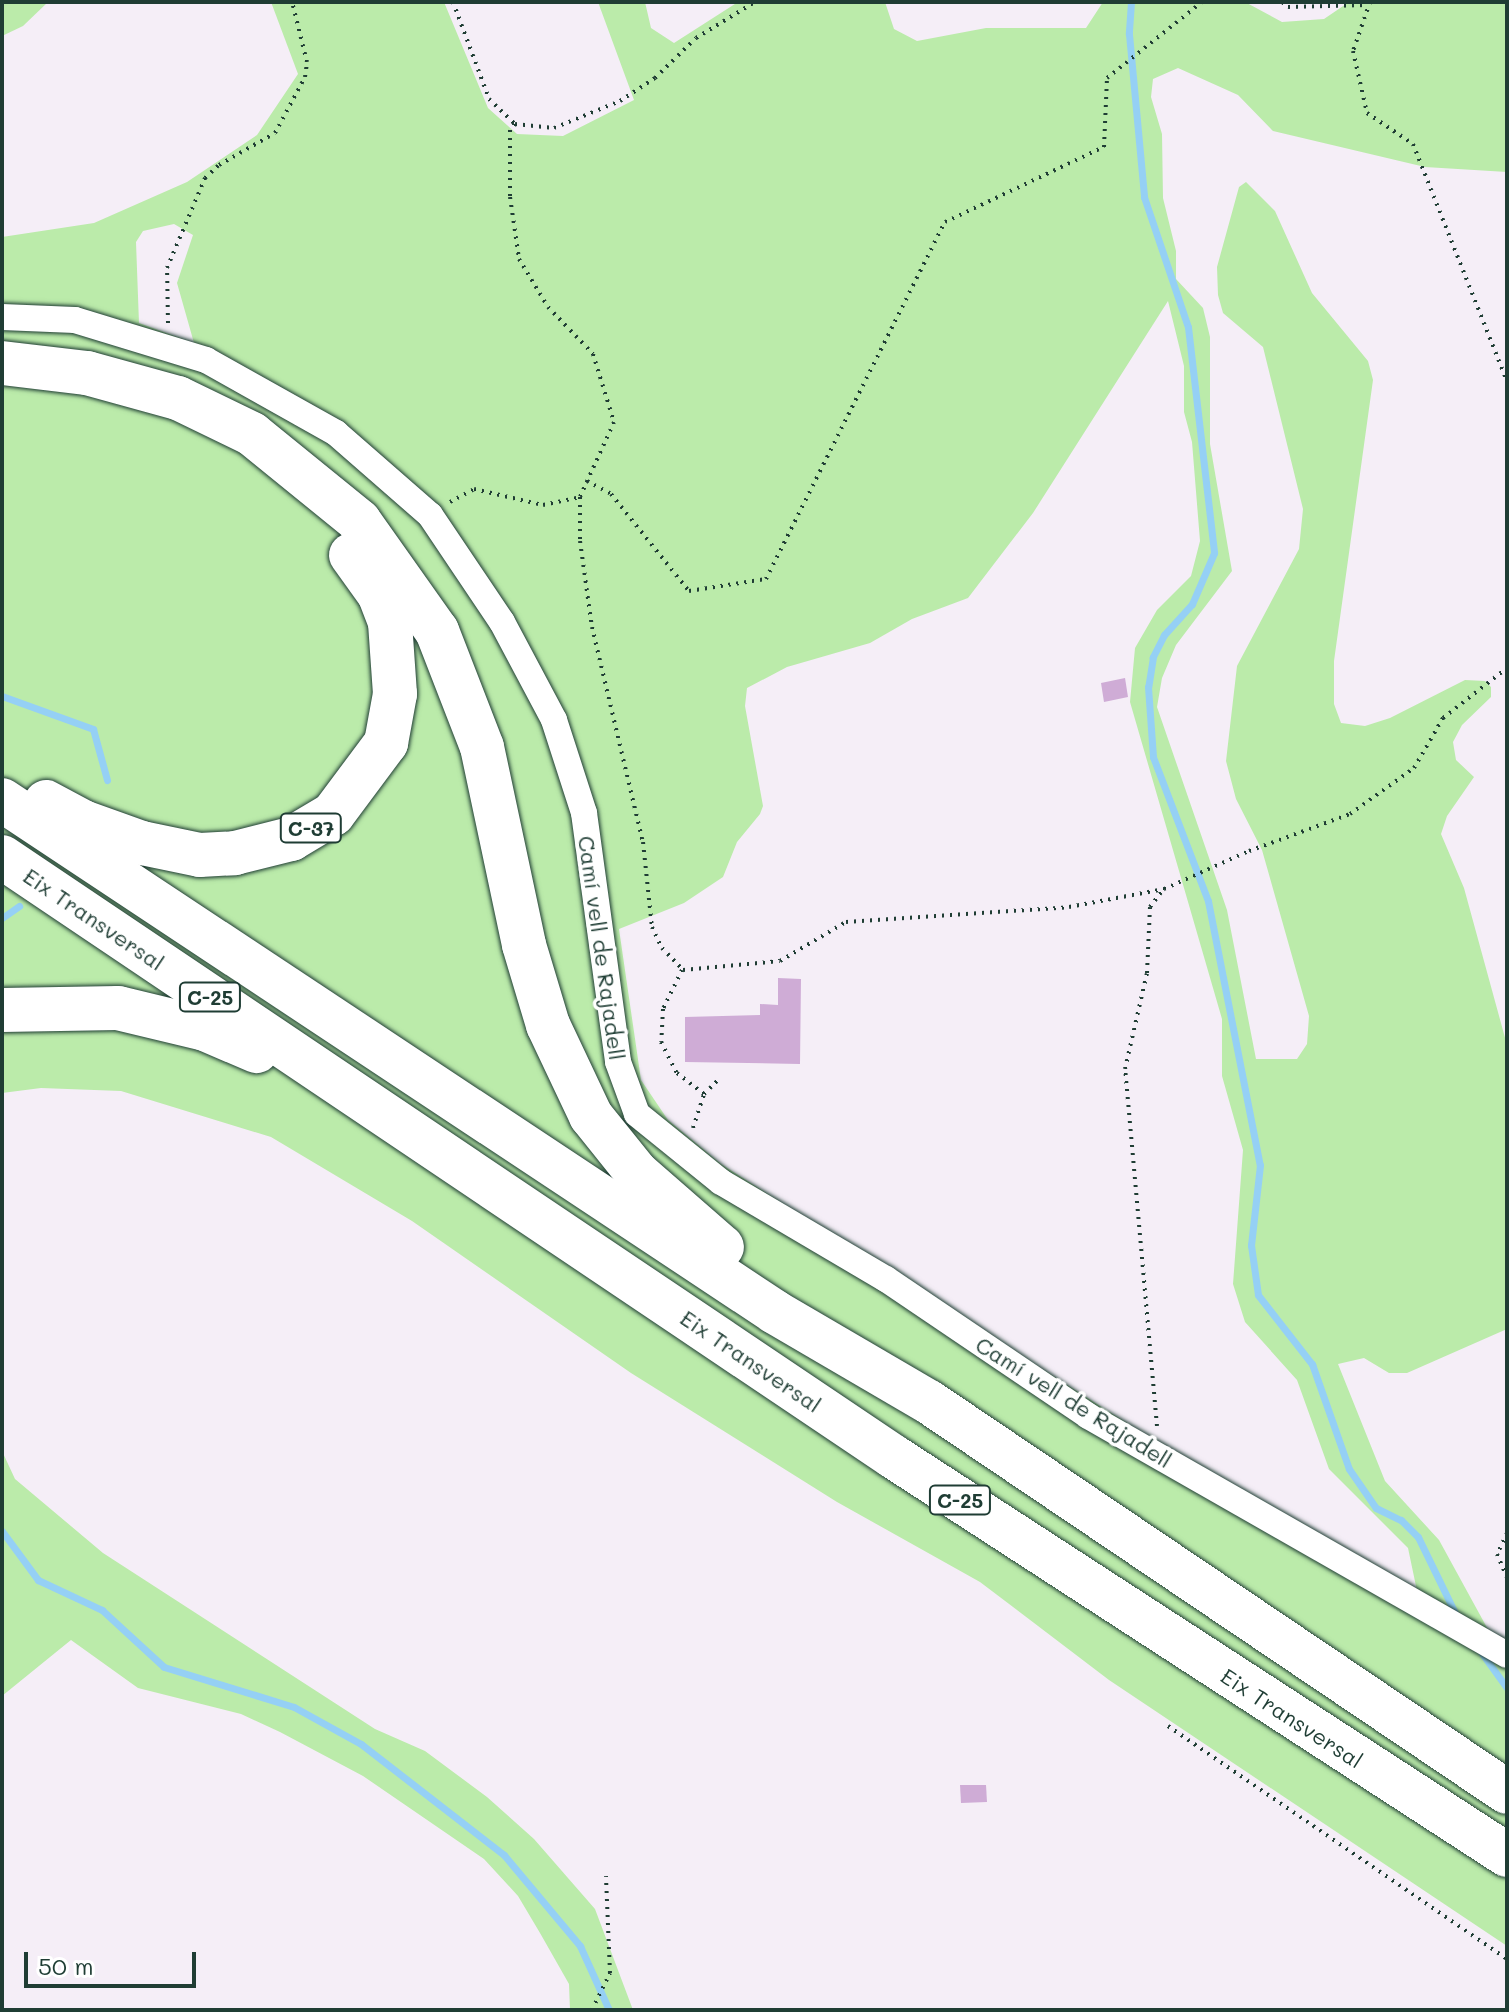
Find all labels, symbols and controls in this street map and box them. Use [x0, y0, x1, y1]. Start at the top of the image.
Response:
road number: C-37 [279, 812, 343, 844]
street label: Camí vell de Rajadell [573, 834, 631, 1062]
street label: Eix Transversal [19, 862, 169, 976]
road number: C-25 [178, 981, 242, 1013]
street label: Eix Transversal [676, 1304, 826, 1418]
street label: Camí vell de Rajadell [971, 1331, 1177, 1473]
road number: C-25 [928, 1484, 992, 1516]
street label: Eix Transversal [1216, 1662, 1368, 1774]
scale bar [28, 1936, 200, 1986]
text: 50 m [38, 1950, 94, 1981]

